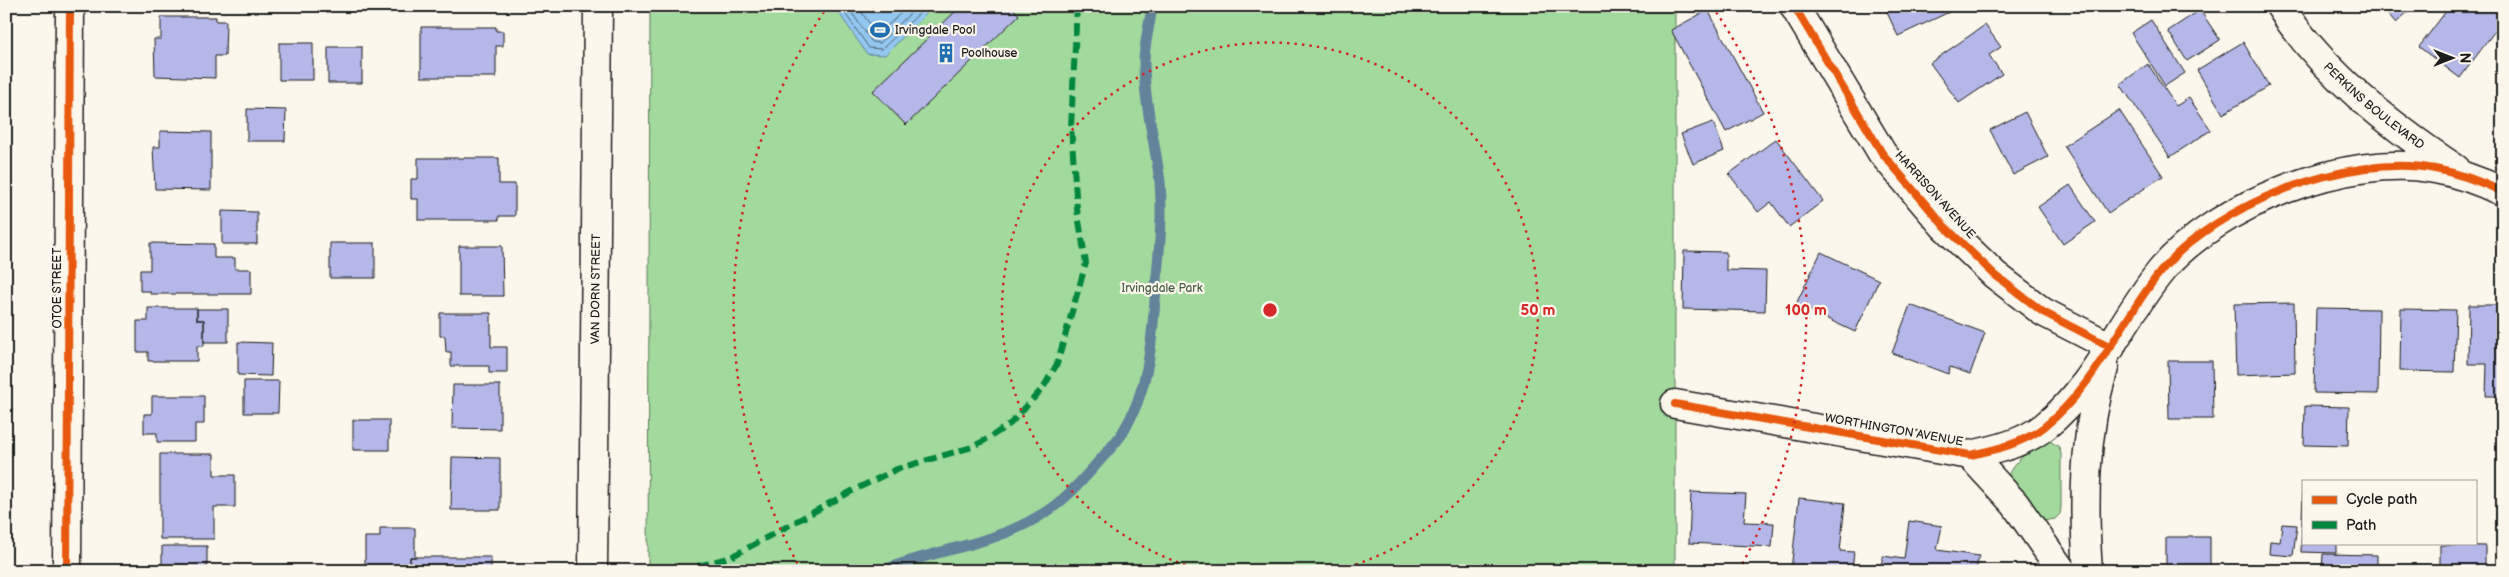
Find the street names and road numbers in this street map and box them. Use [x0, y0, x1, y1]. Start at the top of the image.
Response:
street label: PERKINS BOULEVARD [2320, 59, 2428, 153]
street label: HARRISON AVENUE [1892, 148, 1978, 242]
street label: VAN DORN STREET [588, 233, 603, 344]
street label: OTOE STREET [50, 247, 65, 328]
street label: WORTHINGTON AVENUE [1823, 410, 1965, 450]

